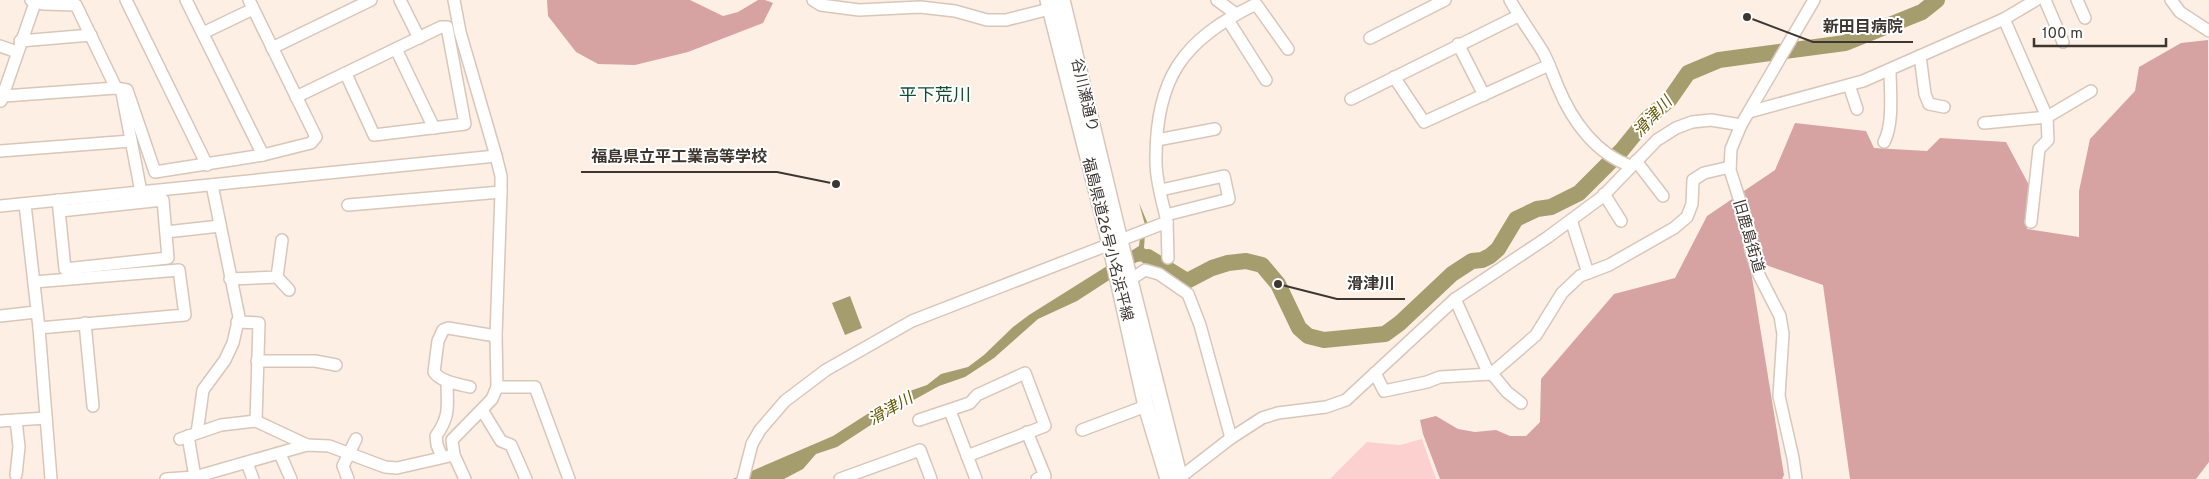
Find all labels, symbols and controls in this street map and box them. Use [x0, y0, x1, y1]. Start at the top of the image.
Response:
callout: 新田目病院 [1813, 11, 1913, 42]
scale bar [2034, 15, 2166, 47]
text: 新田目病院 [1823, 18, 1903, 38]
text: 100 m [2042, 25, 2083, 44]
street label: 谷川瀬通り [1066, 57, 1101, 134]
district label: 平下荒川 [899, 85, 971, 108]
water label: 滑津川 [1630, 92, 1679, 142]
callout: 福島県立平工業高等学校 [581, 141, 777, 172]
text: 福島県立平工業高等学校 [591, 148, 767, 168]
street label: 福島県道26号小名浜平線 [1077, 155, 1136, 323]
street label: 旧鹿島街道 [1728, 198, 1767, 275]
callout: 滑津川 [1337, 268, 1405, 299]
text: 滑津川 [1347, 275, 1395, 295]
water label: 滑津川 [865, 388, 919, 430]

